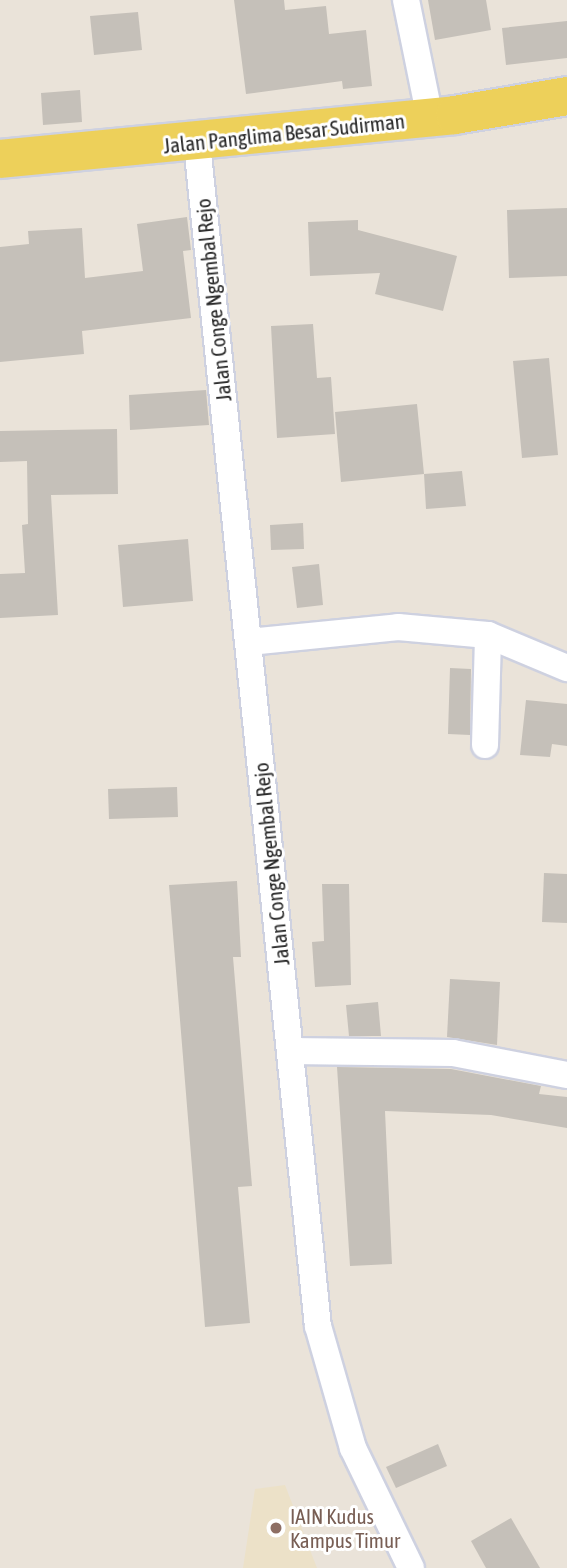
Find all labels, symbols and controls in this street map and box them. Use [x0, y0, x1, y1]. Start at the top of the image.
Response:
street label: Jalan Panglima Besar Sudirman [162, 108, 406, 158]
street label: Jalan Conge Ngembal Rejo [190, 197, 236, 403]
street label: Jalan Conge Ngembal Rejo [248, 761, 294, 967]
place label: IAIN Kudus Kampus Timur [290, 1503, 400, 1553]
marker: IAIN Kudus Kampus Timur [268, 1520, 284, 1536]

